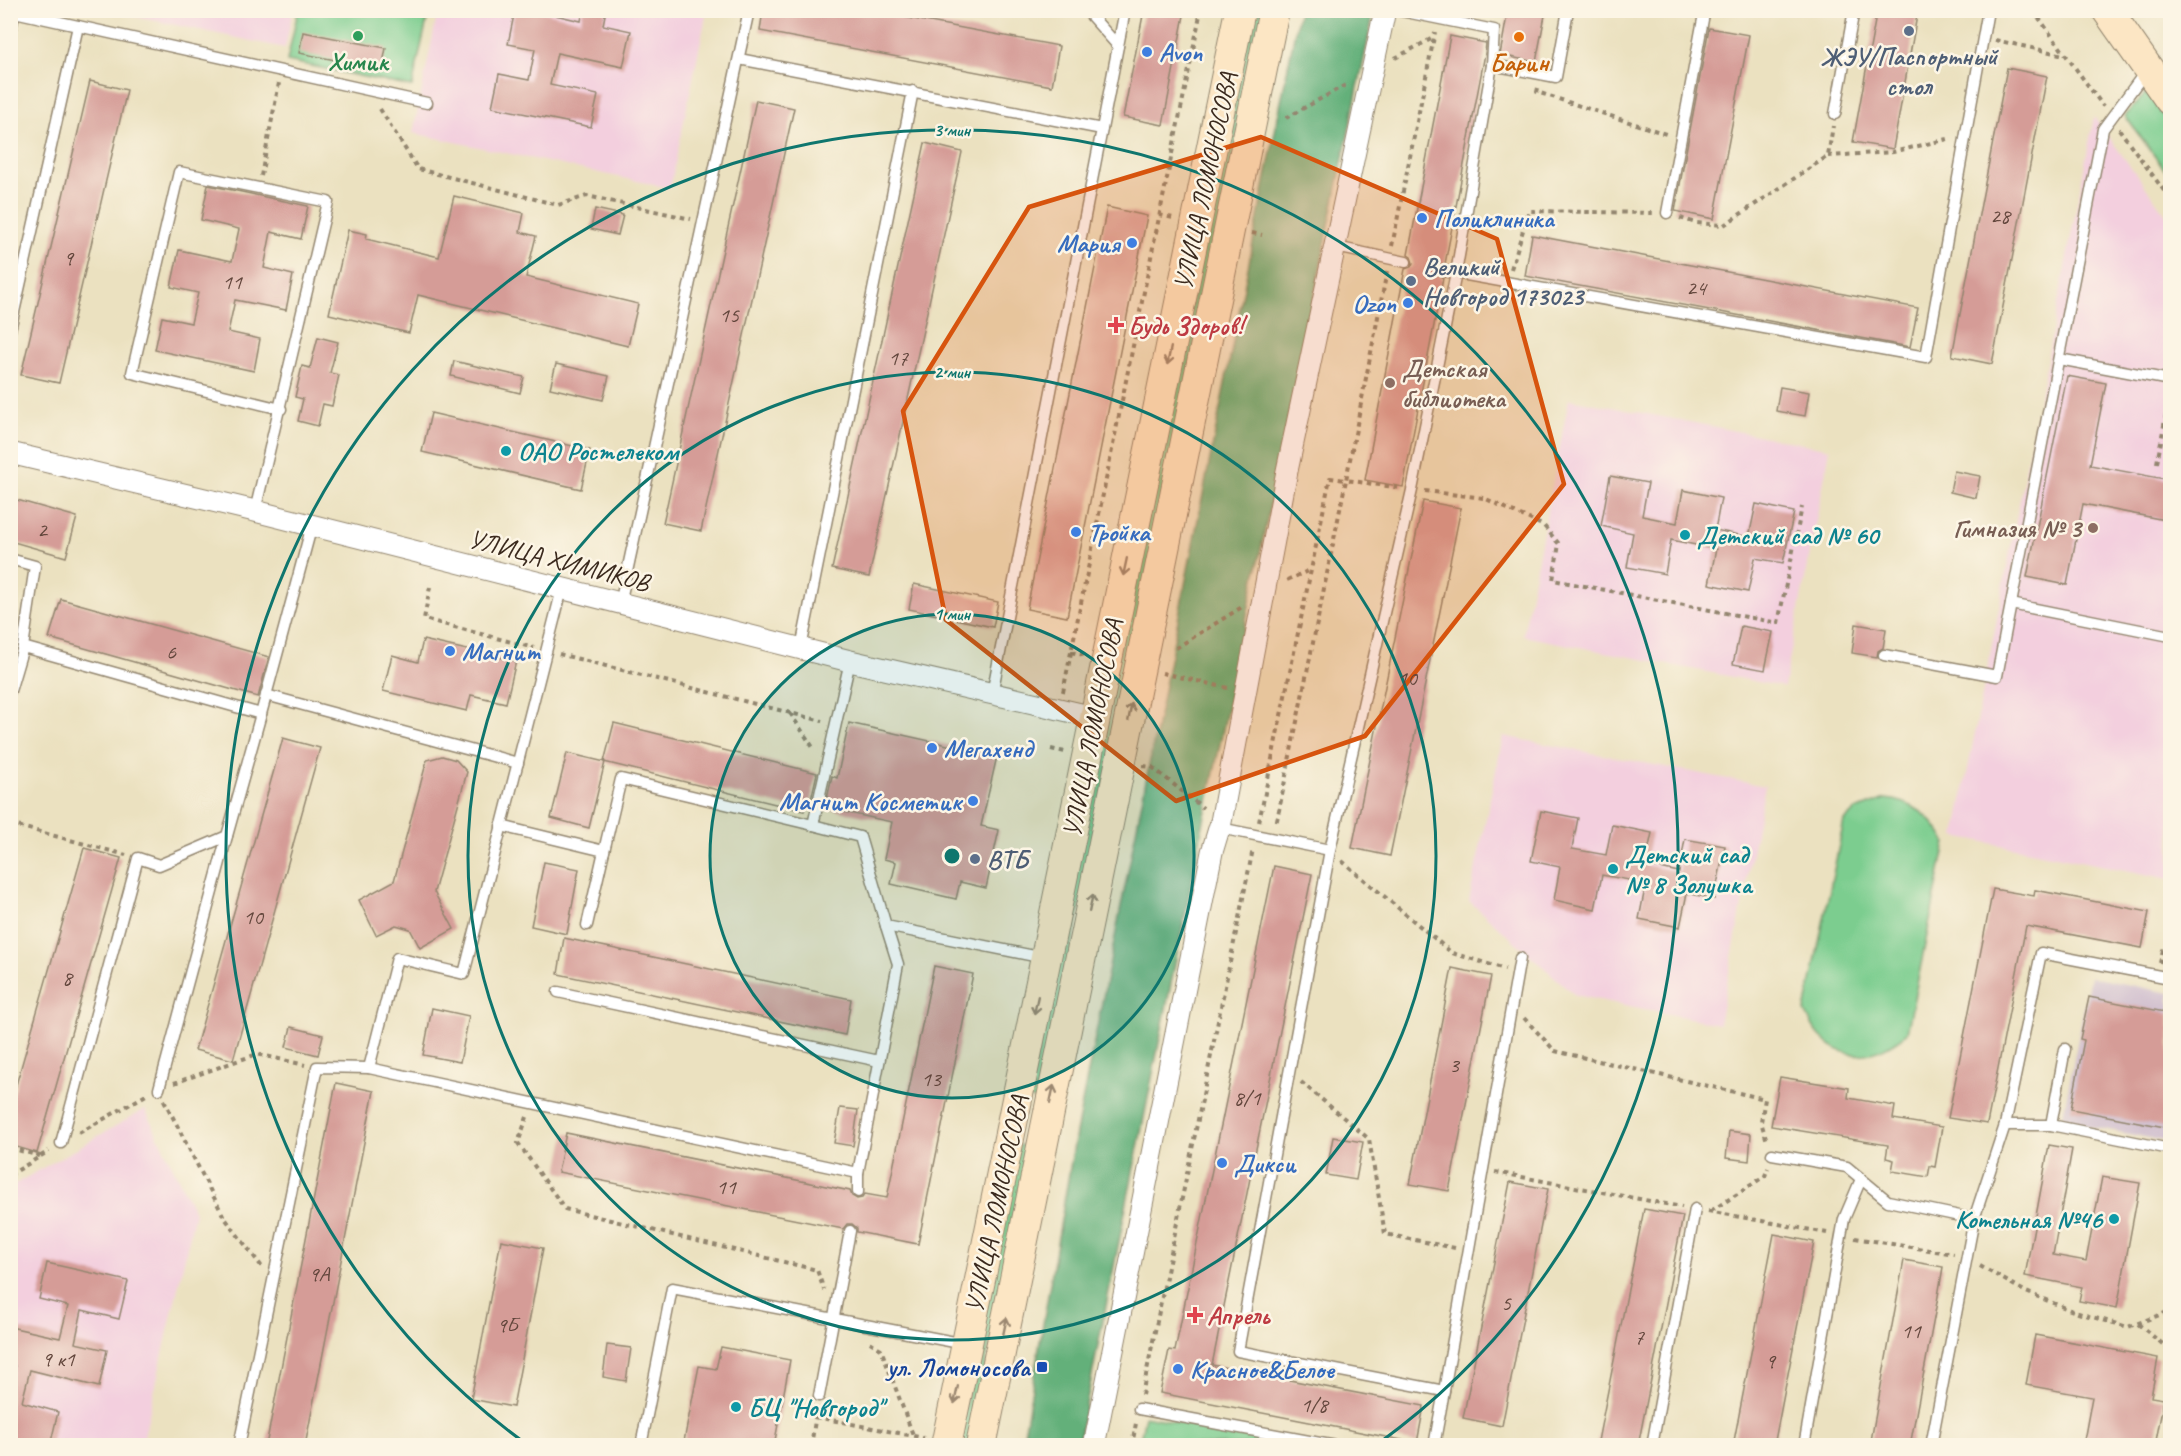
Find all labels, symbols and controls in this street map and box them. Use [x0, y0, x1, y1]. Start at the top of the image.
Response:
marker: ЖЭУ/Паспортный стол [1902, 24, 1916, 38]
marker: Химик [351, 29, 365, 43]
marker: Барин [1512, 30, 1526, 44]
place label: Avon [1159, 36, 1203, 69]
place label: ЖЭУ/Паспортный стол [1821, 40, 1999, 103]
place label: Химик [328, 45, 389, 78]
marker: Avon [1140, 45, 1154, 59]
place label: Барин [1489, 46, 1550, 79]
street label: УЛИЦА ЛОМОНОСОВА [1166, 69, 1245, 293]
text: 3 мин [934, 119, 971, 141]
place label: Поликлиника [1434, 202, 1555, 235]
house number: 28 [1990, 202, 2012, 230]
marker: Поликлиника [1415, 211, 1429, 225]
place label: Мария [1057, 227, 1122, 260]
marker: Мария [1125, 236, 1139, 250]
house number: 9 [63, 244, 75, 272]
place label: Великий Новгород 173023 [1423, 250, 1585, 313]
house number: 11 [222, 268, 243, 296]
marker: Великий Новгород 173023 [1404, 274, 1418, 288]
house number: 24 [1686, 274, 1708, 302]
place label: Ozon [1353, 287, 1397, 320]
marker: Ozon [1401, 296, 1415, 310]
house number: 15 [719, 301, 740, 329]
place label: Будь Здоров! [1128, 309, 1248, 342]
marker: Будь Здоров! [1109, 318, 1123, 332]
house number: 17 [888, 344, 909, 372]
one-way arrow [1163, 345, 1174, 365]
place label: Детская библиотека [1402, 352, 1507, 415]
text: 2 мин [934, 361, 971, 383]
marker: Детская библиотека [1383, 376, 1397, 390]
place label: ОАО Ростелеком [518, 435, 680, 468]
marker: ОАО Ростелеком [499, 444, 513, 458]
place label: Гимназия № 3 [1953, 512, 2083, 545]
house number: 2 [37, 516, 49, 544]
place label: Тройка [1088, 516, 1152, 549]
place label: Детский сад № 60 [1697, 519, 1881, 552]
marker: Гимназия № 3 [2086, 521, 2100, 535]
street label: УЛИЦА ХИМИКОВ [465, 522, 655, 600]
marker: Тройка [1069, 525, 1083, 539]
marker: Детский сад № 60 [1678, 528, 1692, 542]
one-way arrow [1119, 557, 1130, 577]
text: 1 мин [934, 603, 971, 625]
street label: УЛИЦА ЛОМОНОСОВА [1055, 616, 1130, 840]
place label: Магнит [462, 635, 542, 668]
house number: 6 [166, 638, 177, 666]
marker: Магнит [443, 644, 457, 658]
house number: 10 [1397, 664, 1419, 692]
one-way arrow [1125, 703, 1136, 722]
place label: Мегахенд [944, 732, 1035, 765]
marker: Мегахенд [925, 741, 939, 755]
place label: Магнит Косметик [779, 785, 964, 818]
marker: Магнит Косметик [966, 794, 980, 808]
place label: Детский сад № 8 Золушка [1625, 838, 1754, 901]
place label: ВТБ [987, 843, 1032, 876]
centre of rings [942, 846, 962, 866]
marker: ВТБ [968, 852, 982, 866]
marker: Детский сад № 8 Золушка [1606, 862, 1620, 876]
one-way arrow [1086, 894, 1098, 913]
house number: 10 [243, 903, 265, 931]
house number: 8 [62, 964, 74, 992]
one-way arrow [1030, 996, 1042, 1015]
house number: 3 [1449, 1051, 1461, 1079]
house number: 13 [921, 1065, 943, 1093]
house number: 8/1 [1233, 1084, 1262, 1112]
one-way arrow [1047, 1085, 1058, 1105]
street label: УЛИЦА ЛОМОНОСОВА [957, 1092, 1036, 1316]
place label: Дикси [1234, 1147, 1297, 1180]
marker: Дикси [1215, 1156, 1229, 1170]
house number: 11 [716, 1173, 737, 1201]
place label: Котельная №46 [1955, 1203, 2104, 1236]
marker: Котельная №46 [2107, 1212, 2121, 1226]
house number: 9А [309, 1260, 330, 1288]
house number: 5 [1501, 1289, 1512, 1317]
place label: Апрель [1207, 1299, 1271, 1332]
marker: Апрель [1188, 1308, 1202, 1322]
house number: 9Б [496, 1311, 521, 1339]
one-way arrow [1000, 1317, 1011, 1337]
house number: 11 [1901, 1317, 1922, 1345]
house number: 7 [1634, 1323, 1645, 1351]
house number: 9 к1 [41, 1345, 76, 1373]
house number: 9 [1765, 1347, 1777, 1375]
place label: ул. Ломоносова [885, 1351, 1032, 1384]
place label: Красное&Белое [1190, 1353, 1336, 1386]
marker: ул. Ломоносова [1035, 1360, 1049, 1374]
marker: Красное&Белое [1171, 1362, 1185, 1376]
one-way arrow [950, 1385, 962, 1404]
place label: БЦ "Новгород" [748, 1391, 889, 1424]
house number: 1/8 [1300, 1391, 1330, 1419]
marker: БЦ "Новгород" [729, 1400, 743, 1414]

